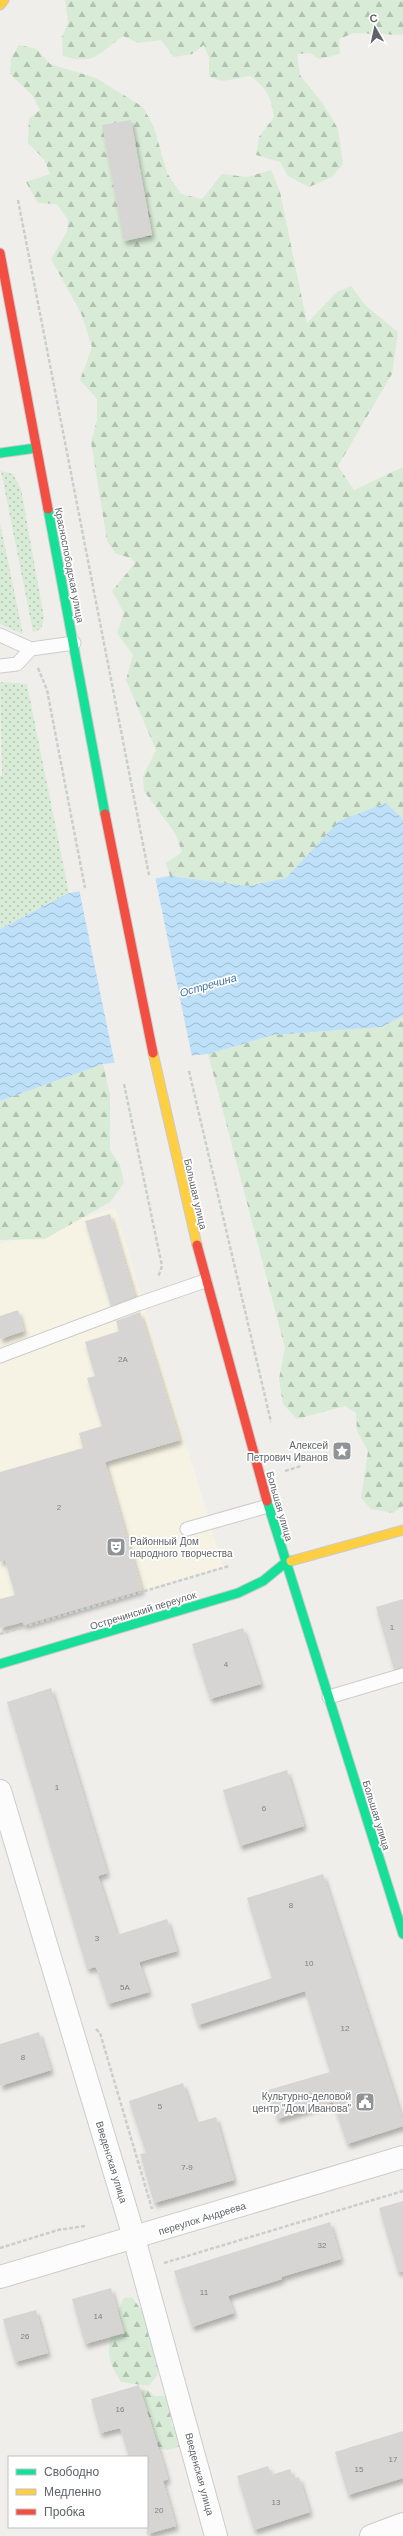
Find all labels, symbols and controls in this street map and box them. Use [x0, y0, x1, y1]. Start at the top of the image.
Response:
north arrow [355, 8, 395, 48]
text: С [369, 12, 378, 25]
street label: Краснослободская улица [53, 506, 86, 624]
water label: Остречина [178, 971, 238, 999]
street label: Большая улица [182, 1158, 209, 1231]
house number: 2А [118, 1355, 129, 1364]
place label: Алексей Петрович Иванов [247, 1440, 328, 1463]
place icon: Алексей Петрович Иванов [331, 1440, 353, 1462]
street label: Большая улица [264, 1470, 295, 1543]
house number: 2 [57, 1503, 62, 1512]
theatre icon: Районный Дом народного творчества [105, 1536, 127, 1558]
place label: Районный Дом народного творчества [130, 1536, 233, 1559]
street label: Остречинский переулок [89, 1589, 198, 1632]
house number: 1 [390, 1623, 395, 1632]
house number: 4 [224, 1660, 229, 1669]
street label: Большая улица [361, 1779, 392, 1852]
house number: 1 [55, 1783, 60, 1792]
house number: 6 [262, 1804, 267, 1813]
house number: 8 [289, 1901, 294, 1910]
house number: 3 [95, 1934, 100, 1943]
house number: 10 [305, 1959, 314, 1968]
house number: 5А [120, 1983, 131, 1992]
house number: 12 [341, 2024, 350, 2033]
house number: 8 [21, 2053, 26, 2062]
place label: Культурно-деловой центр "Дом Иванова" [252, 2091, 351, 2114]
public building icon: Культурно-деловой центр "Дом Иванова" [354, 2091, 376, 2113]
house number: 5 [158, 2102, 163, 2111]
street label: Введенская улица [94, 2120, 129, 2205]
house number: 7-9 [181, 2163, 193, 2172]
street label: переулок Андреева [157, 2200, 248, 2237]
house number: 32 [318, 2241, 327, 2250]
house number: 11 [200, 2288, 209, 2297]
house number: 14 [94, 2312, 103, 2321]
house number: 26 [21, 2332, 30, 2341]
house number: 16 [116, 2405, 125, 2414]
street label: Введенская улица [183, 2432, 216, 2517]
house number: 17 [389, 2455, 398, 2464]
legend [8, 2456, 148, 2528]
text: Свободно [44, 2465, 99, 2479]
house number: 15 [355, 2465, 364, 2474]
text: Медленно [44, 2485, 101, 2499]
house number: 13 [272, 2498, 281, 2507]
text: Пробка [44, 2505, 85, 2519]
house number: 20 [155, 2506, 164, 2515]

